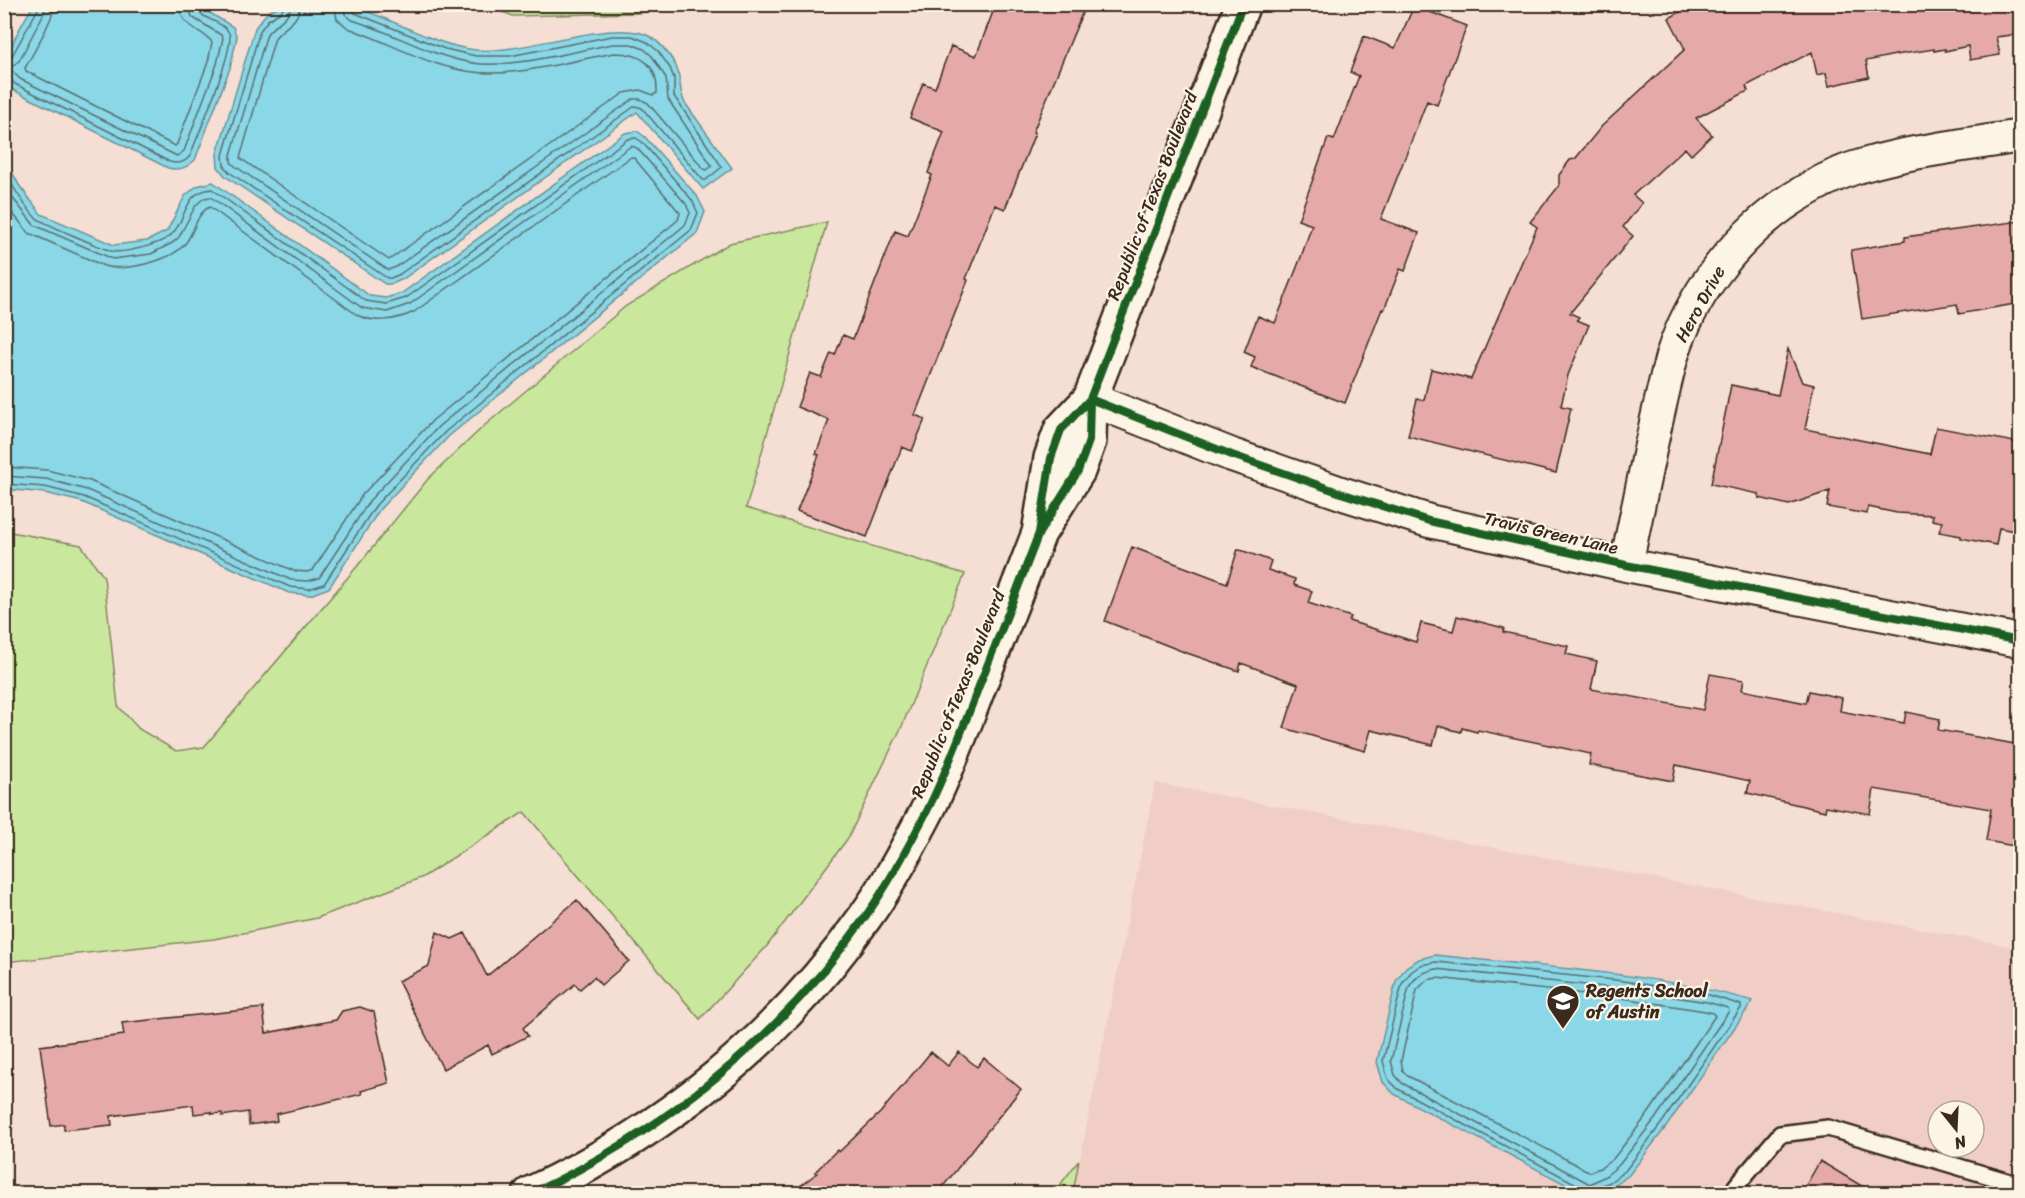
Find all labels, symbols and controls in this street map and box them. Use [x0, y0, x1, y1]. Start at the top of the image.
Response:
street label: Republic of Texas Boulevard [1097, 85, 1207, 305]
street label: Hero Drive [1666, 260, 1734, 348]
street label: Travis Green Lane [1481, 502, 1622, 564]
street label: Republic of Texas Boulevard [902, 584, 1015, 803]
place label: Regents School of Austin [1585, 975, 1708, 1028]
school or university icon: Regents School of Austin [1545, 983, 1581, 1030]
north arrow [1926, 1099, 1986, 1159]
text: N [1950, 1127, 1971, 1159]

